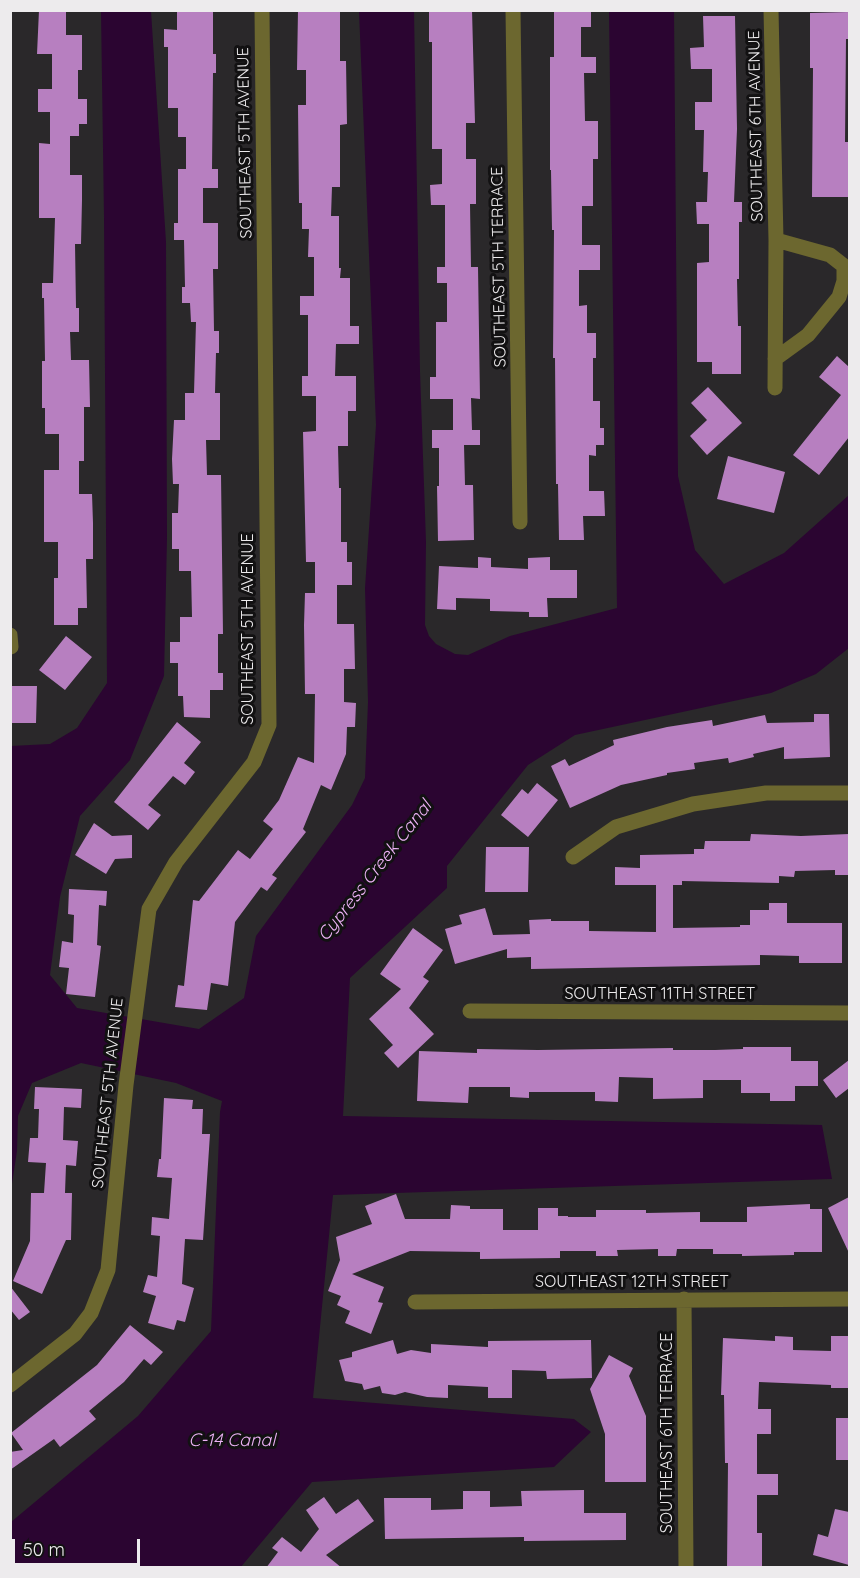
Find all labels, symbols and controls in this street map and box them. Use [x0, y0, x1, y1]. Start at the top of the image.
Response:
street label: SOUTHEAST 6TH AVENUE [745, 30, 767, 222]
street label: SOUTHEAST 5TH AVENUE [234, 47, 256, 239]
street label: SOUTHEAST 5TH TERRACE [488, 167, 510, 367]
street label: SOUTHEAST 5TH AVENUE [238, 533, 258, 725]
water label: Cypress Creek Canal [313, 796, 437, 946]
street label: SOUTHEAST 11TH STREET [565, 984, 755, 1004]
street label: SOUTHEAST 5TH AVENUE [88, 997, 128, 1189]
street label: SOUTHEAST 12TH STREET [535, 1272, 729, 1292]
street label: SOUTHEAST 6TH TERRACE [657, 1333, 677, 1533]
water label: C-14 Canal [189, 1430, 275, 1452]
scale bar [15, 1527, 142, 1565]
text: 50 m [23, 1538, 65, 1561]

